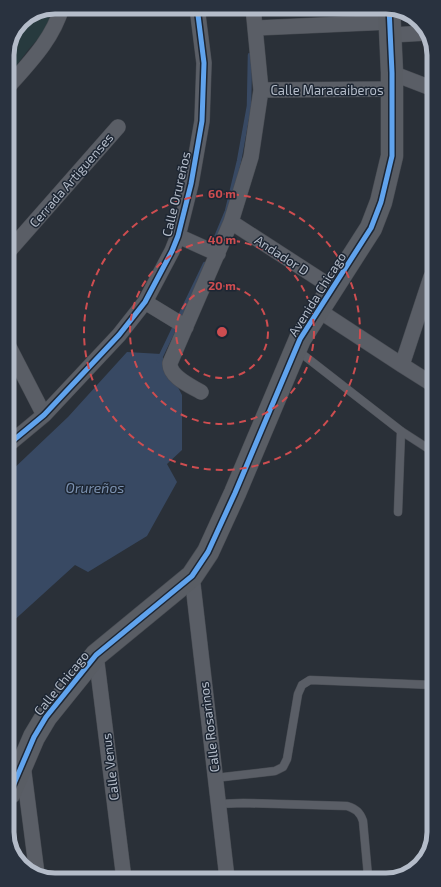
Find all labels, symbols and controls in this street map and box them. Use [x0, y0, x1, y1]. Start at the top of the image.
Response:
street label: Calle Maracaiberos [270, 82, 384, 98]
street label: Cerrada Artiguenses [26, 129, 116, 231]
street label: Calle Orureños [158, 150, 194, 238]
text: 60 m [208, 186, 236, 200]
text: 40 m [208, 232, 236, 246]
street label: Andador D [252, 232, 312, 278]
street label: Avenida Chicago [285, 249, 349, 339]
text: 20 m [208, 278, 236, 292]
centre of rings [215, 325, 229, 339]
water label: Orureños [66, 479, 124, 496]
street label: Calle Chicago [30, 647, 92, 719]
street label: Calle Rosarinos [196, 681, 222, 773]
street label: Calle Venus [98, 732, 122, 802]

